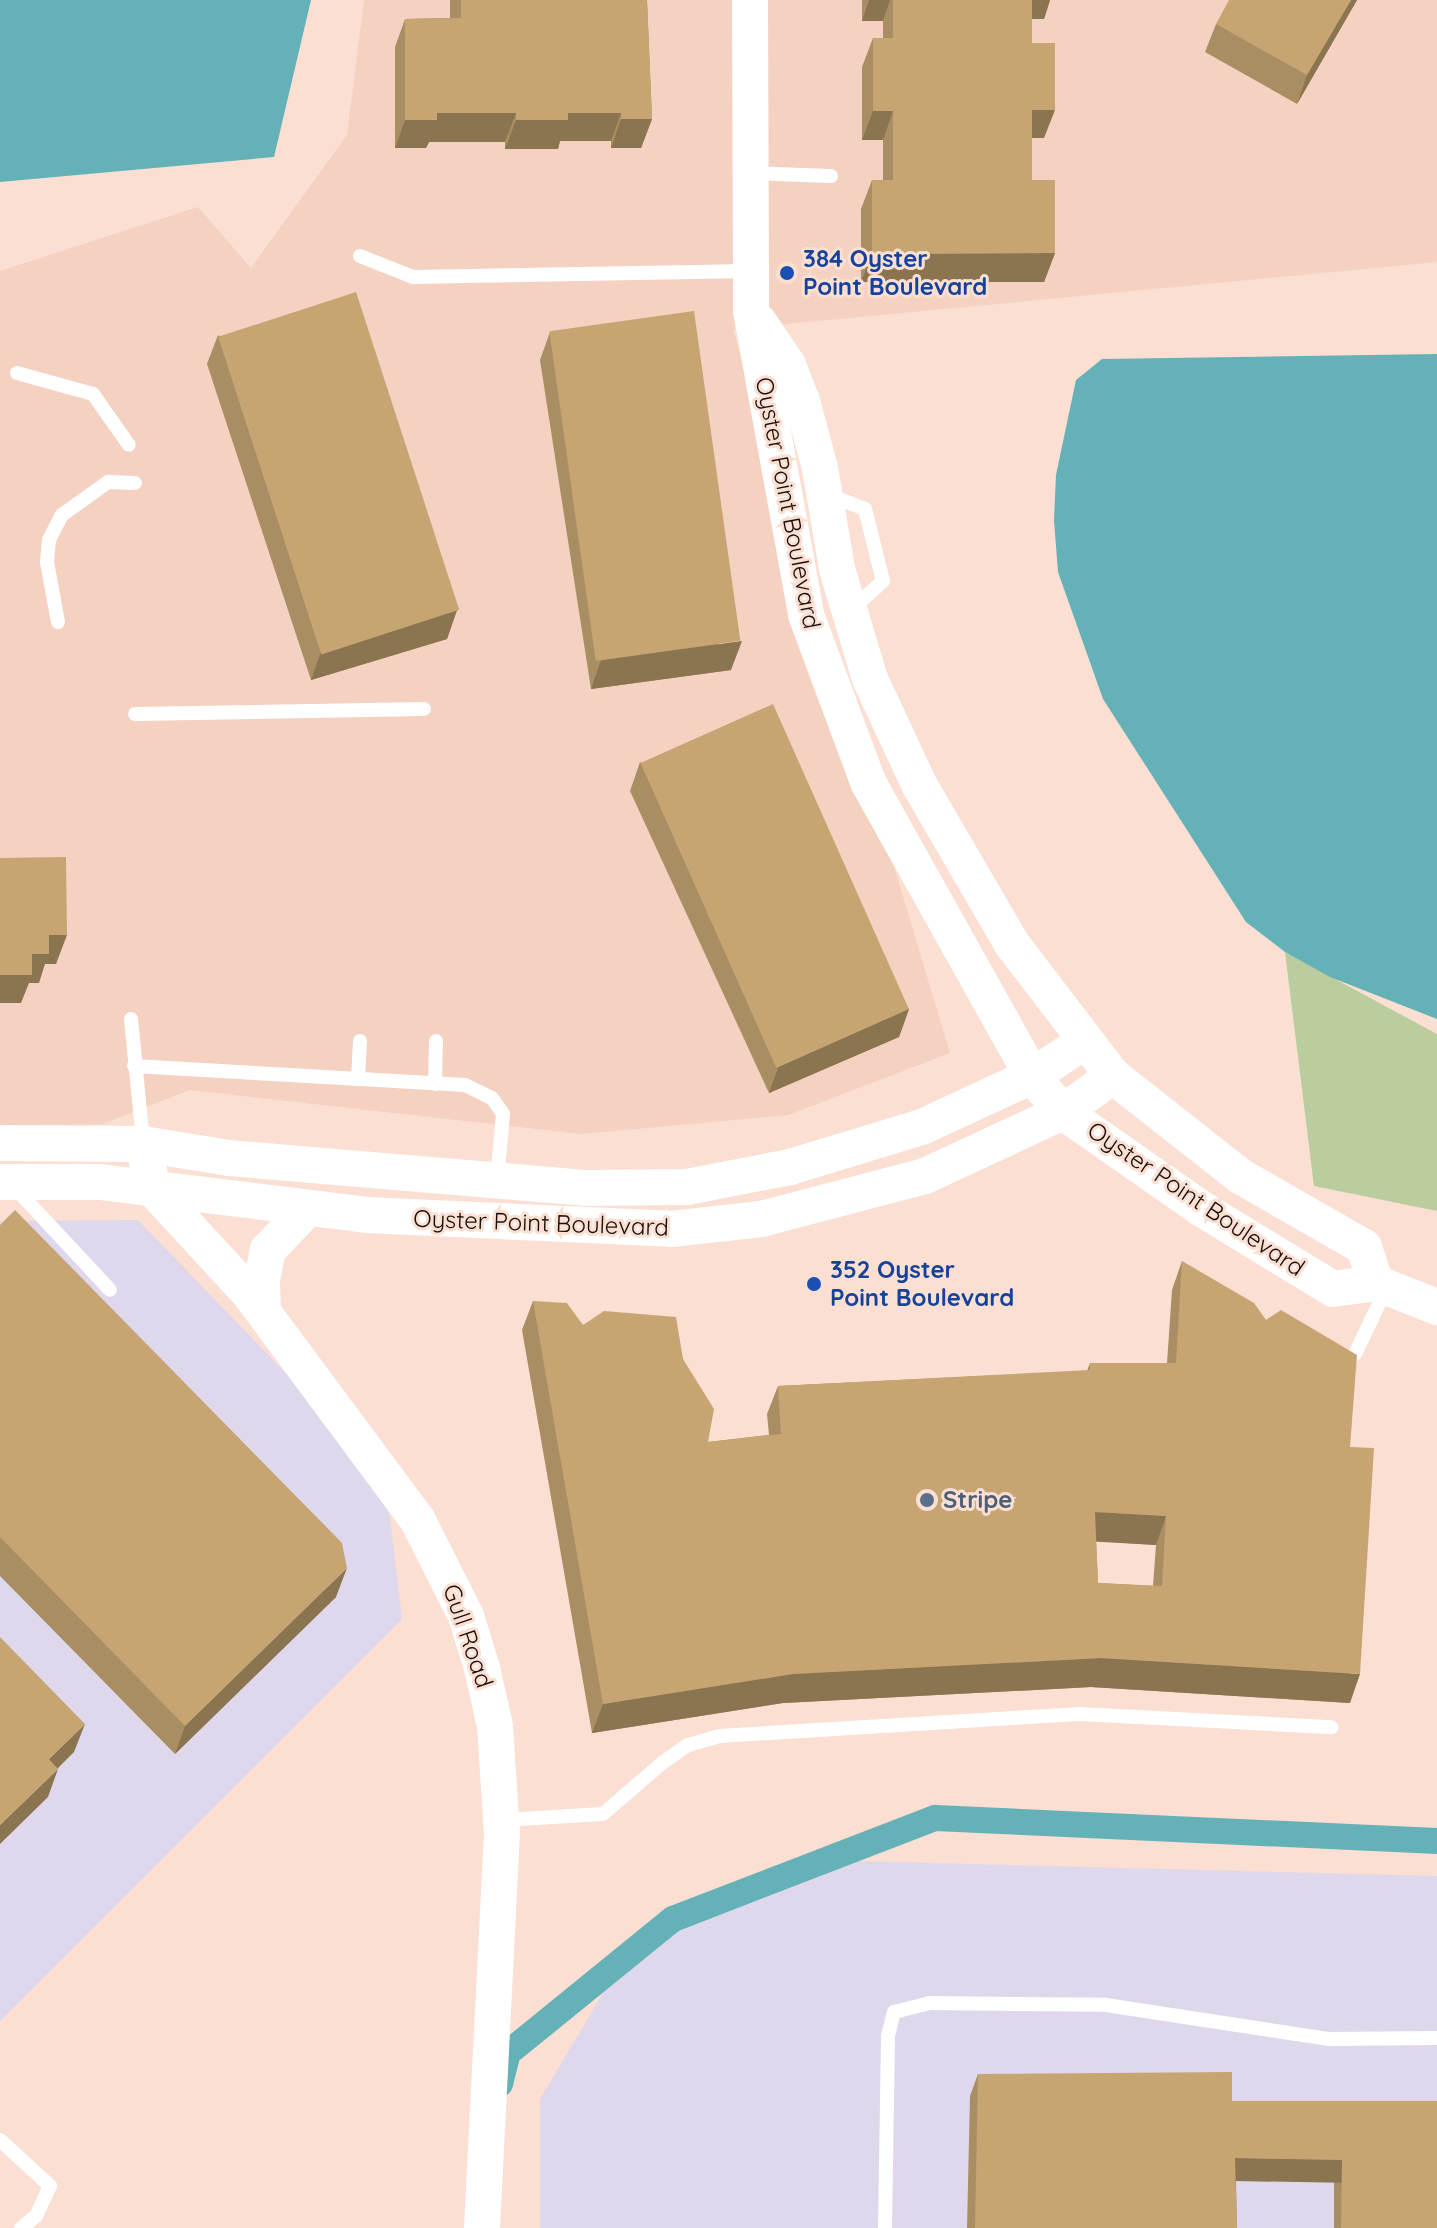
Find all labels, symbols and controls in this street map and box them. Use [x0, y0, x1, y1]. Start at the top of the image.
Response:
place label: 384 Oyster Point Boulevard [803, 245, 987, 301]
marker: 384 Oyster Point Boulevard [778, 264, 796, 282]
street label: Oyster Point Boulevard [749, 375, 827, 631]
street label: Oyster Point Boulevard [1082, 1116, 1310, 1282]
street label: Oyster Point Boulevard [413, 1204, 669, 1242]
place label: 352 Oyster Point Boulevard [830, 1256, 1014, 1312]
marker: 352 Oyster Point Boulevard [805, 1275, 823, 1293]
place label: Stripe [943, 1486, 1012, 1514]
marker: Stripe [918, 1491, 936, 1509]
street label: Gull Road [437, 1581, 499, 1691]

